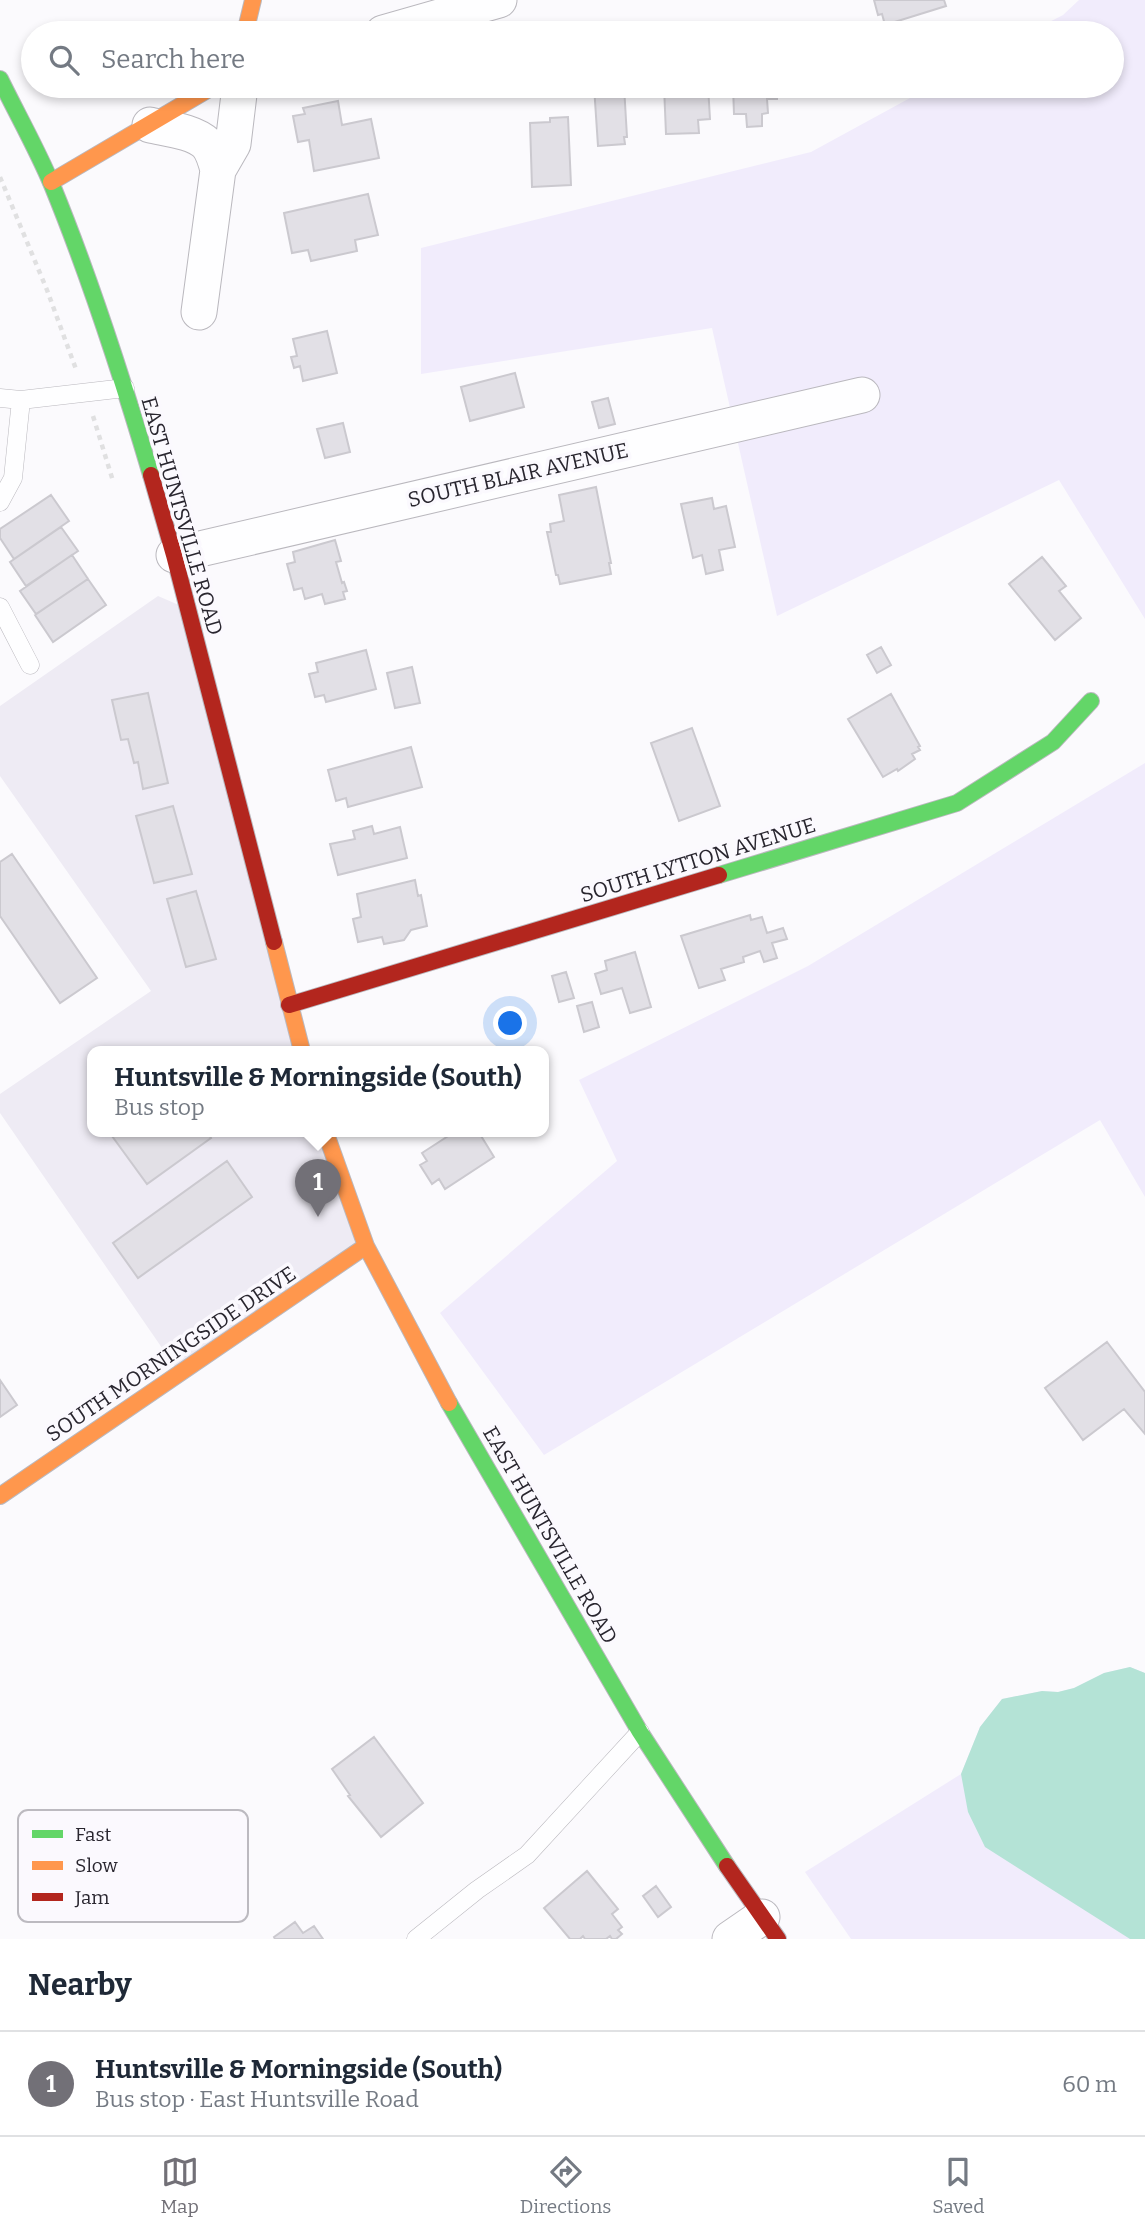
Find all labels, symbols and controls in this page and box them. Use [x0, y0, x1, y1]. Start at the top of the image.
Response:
search box [21, 21, 1124, 98]
icon: search [45, 41, 83, 79]
text: Search here [101, 44, 245, 75]
street label: EAST HUNTSVILLE ROAD [136, 394, 228, 638]
street label: SOUTH BLAIR AVENUE [405, 437, 631, 513]
street label: SOUTH LYTTON AVENUE [577, 812, 819, 908]
your location [493, 1006, 527, 1040]
popup [87, 1046, 549, 1137]
text: Huntsville & Morningside (South) [114, 1062, 522, 1093]
text: Bus stop [114, 1093, 205, 1121]
pin: 1 [295, 1159, 341, 1217]
street label: SOUTH MORNINGSIDE DRIVE [41, 1261, 301, 1447]
street label: EAST HUNTSVILLE ROAD [477, 1422, 623, 1648]
legend [18, 1810, 248, 1922]
text: Fast [75, 1823, 112, 1846]
text: Slow [75, 1854, 118, 1877]
text: Jam [74, 1886, 109, 1909]
text: Nearby [28, 1967, 132, 2003]
text: Huntsville & Morningside (South) [95, 2054, 502, 2085]
text: 1 [46, 2070, 56, 2098]
text: 60 m [1062, 2070, 1117, 2098]
text: Bus stop · East Huntsville Road [95, 2085, 419, 2113]
tab: Map [161, 2153, 199, 2218]
tab: Directions [520, 2153, 611, 2218]
tab: Saved [932, 2153, 984, 2218]

